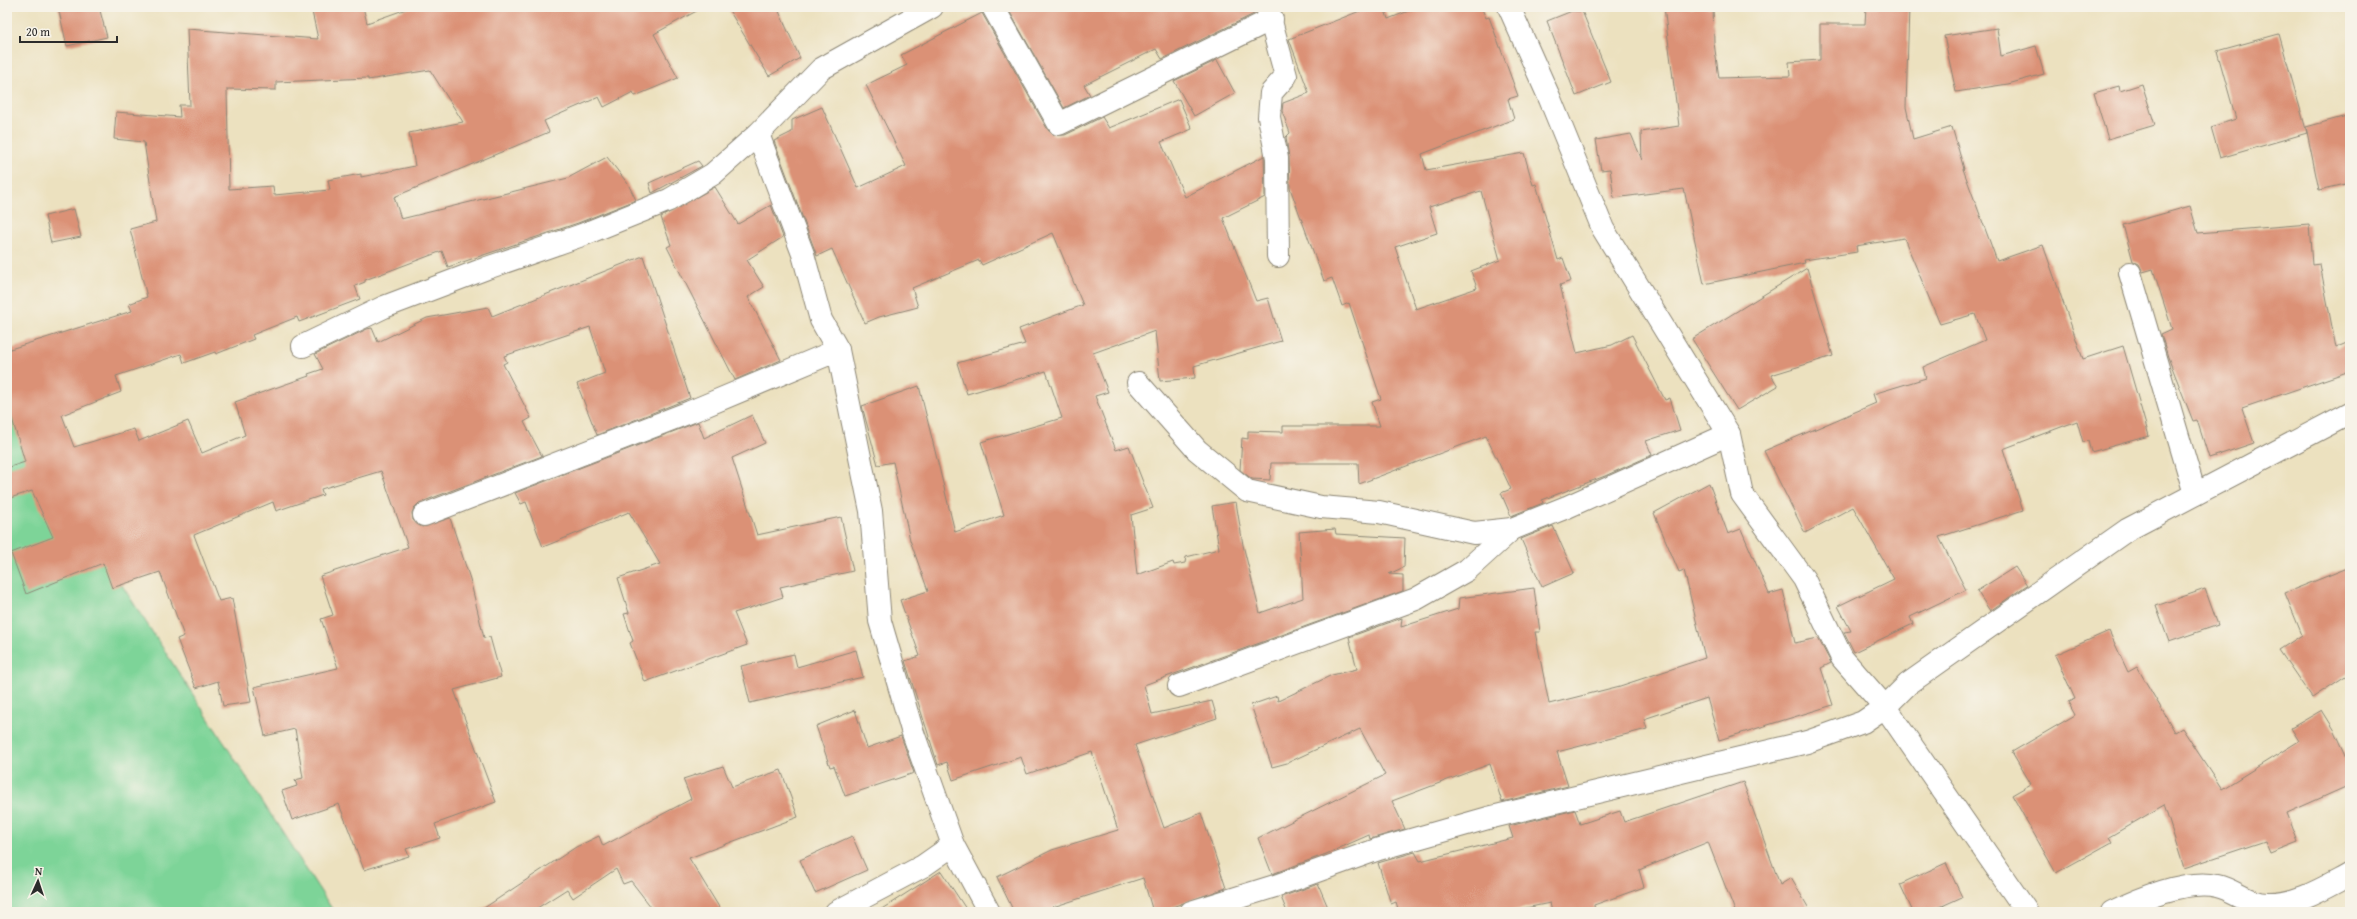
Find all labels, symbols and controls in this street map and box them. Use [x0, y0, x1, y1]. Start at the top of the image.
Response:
scale bar [20, 18, 117, 44]
text: 20 m [26, 23, 50, 40]
north arrow [18, 861, 58, 901]
text: N [34, 863, 43, 879]

